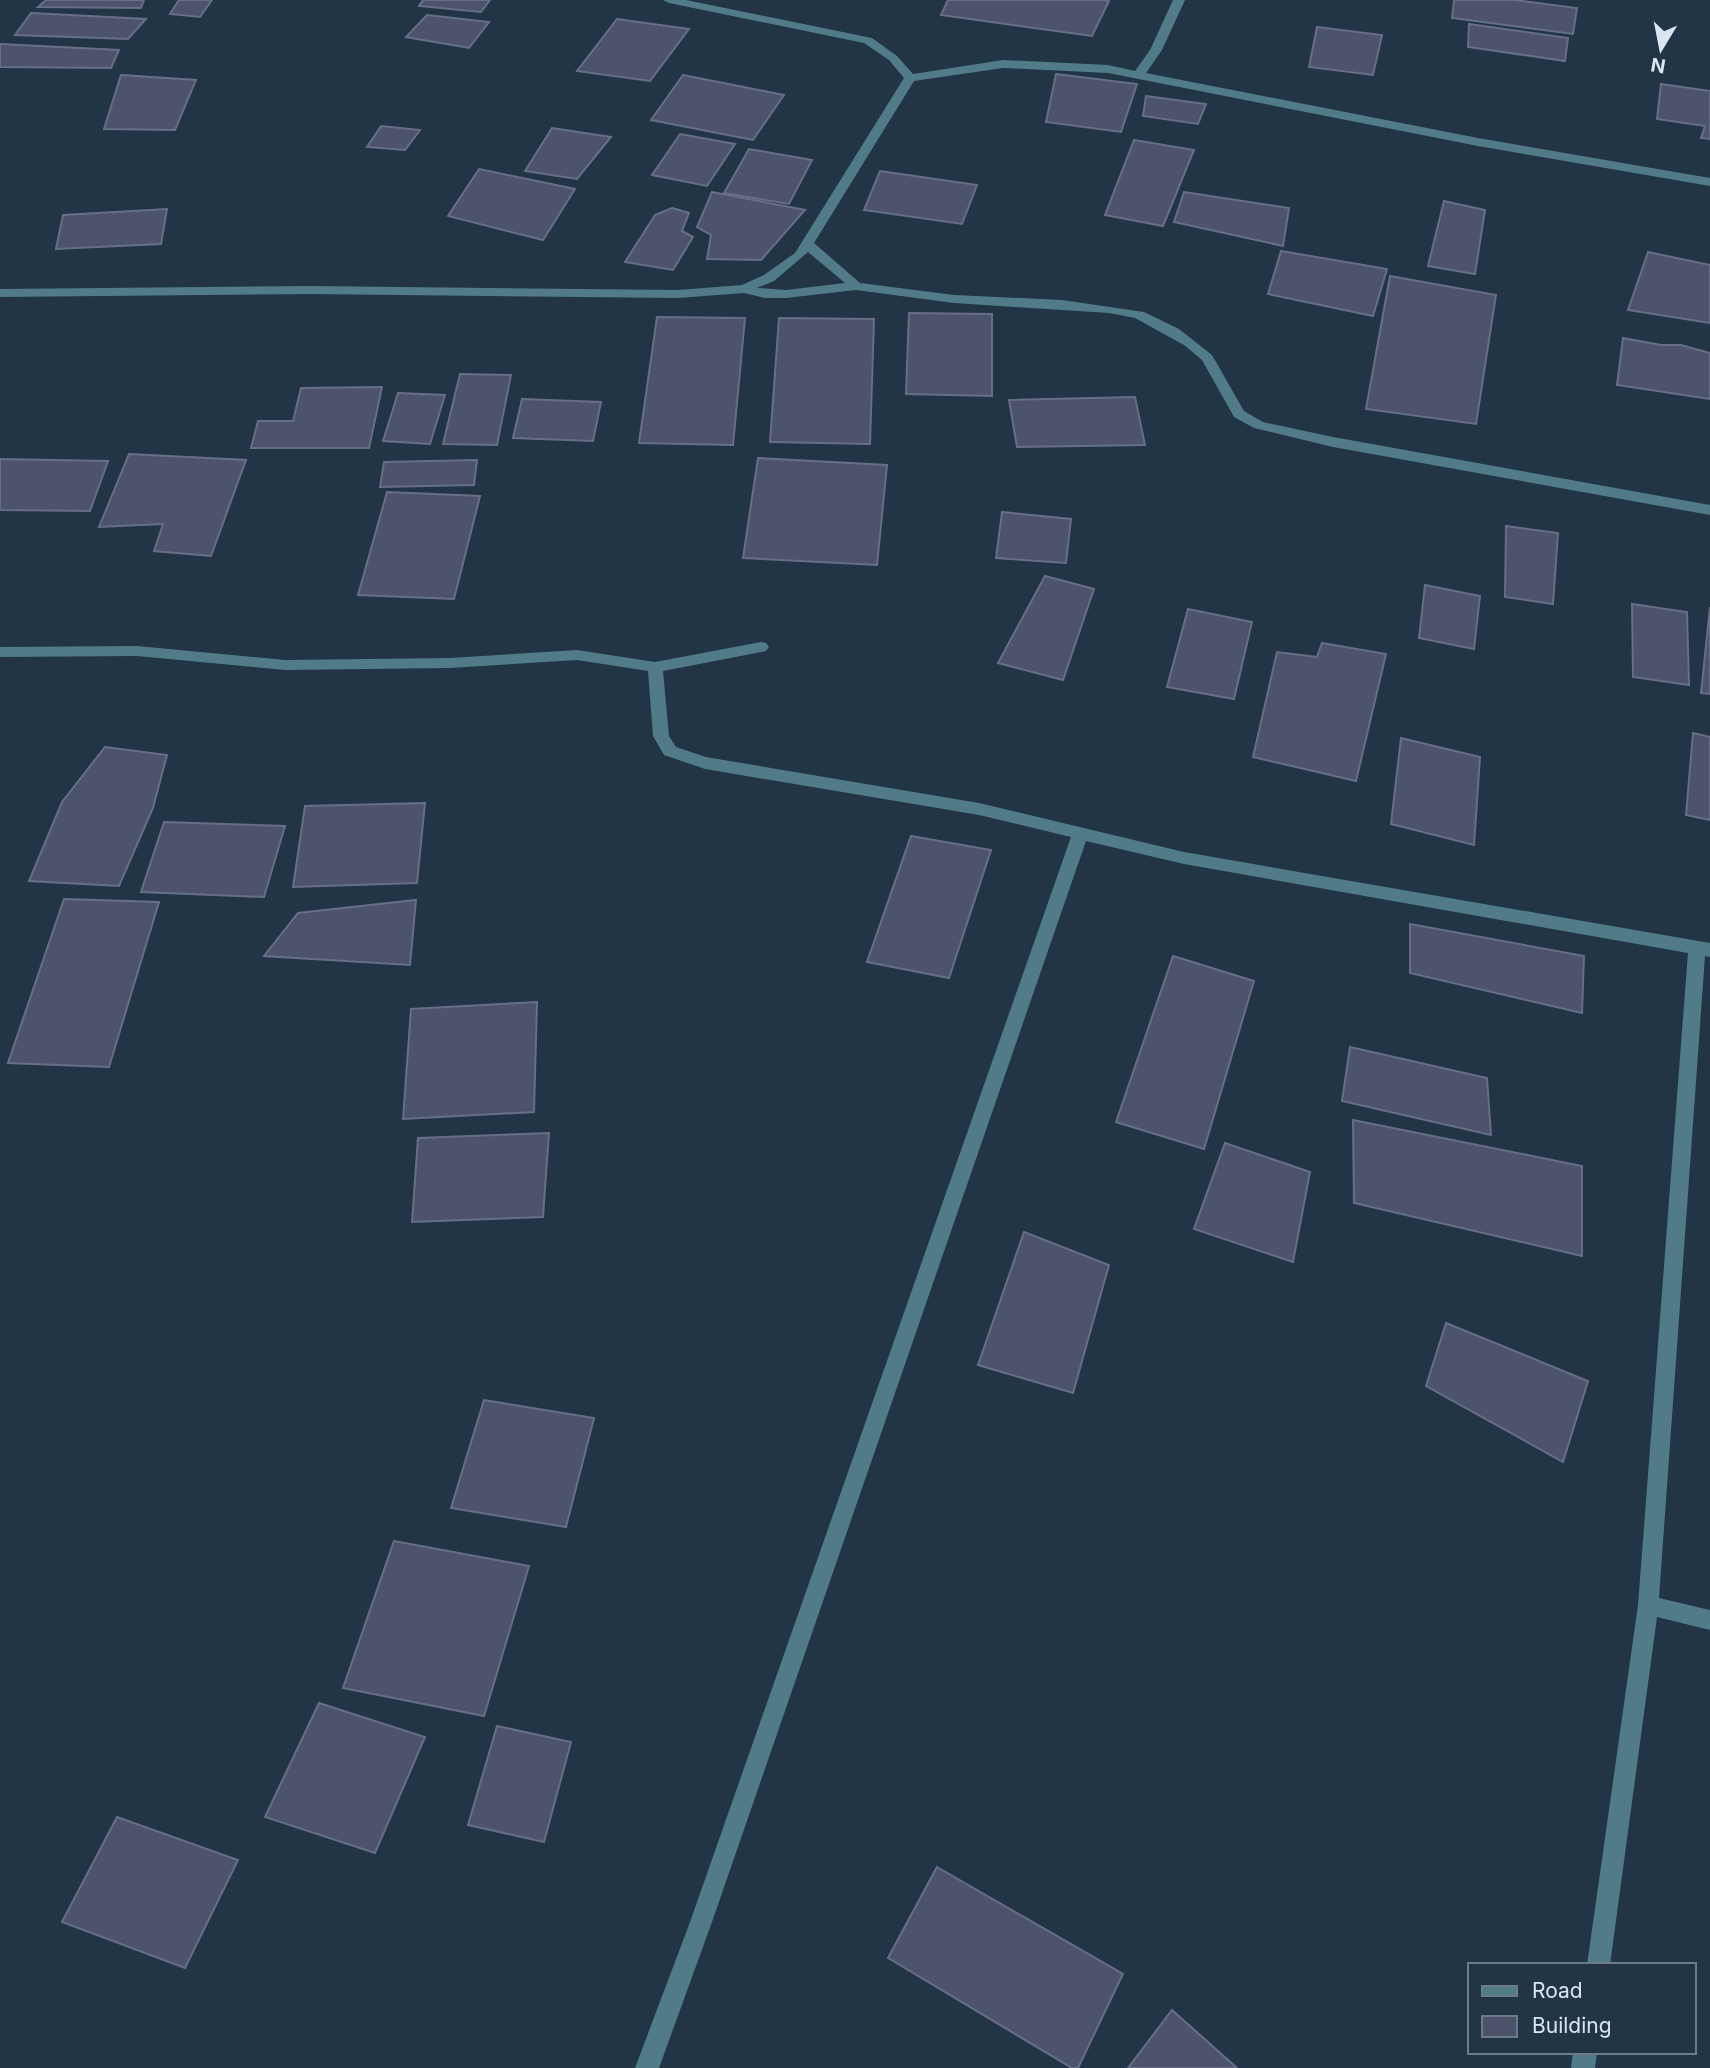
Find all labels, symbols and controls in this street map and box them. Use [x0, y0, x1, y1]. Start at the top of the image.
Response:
north arrow [1626, 14, 1696, 84]
text: N [1649, 53, 1667, 78]
legend [1468, 1963, 1696, 2054]
text: Road [1532, 1978, 1583, 2003]
text: Building [1532, 2013, 1612, 2038]

